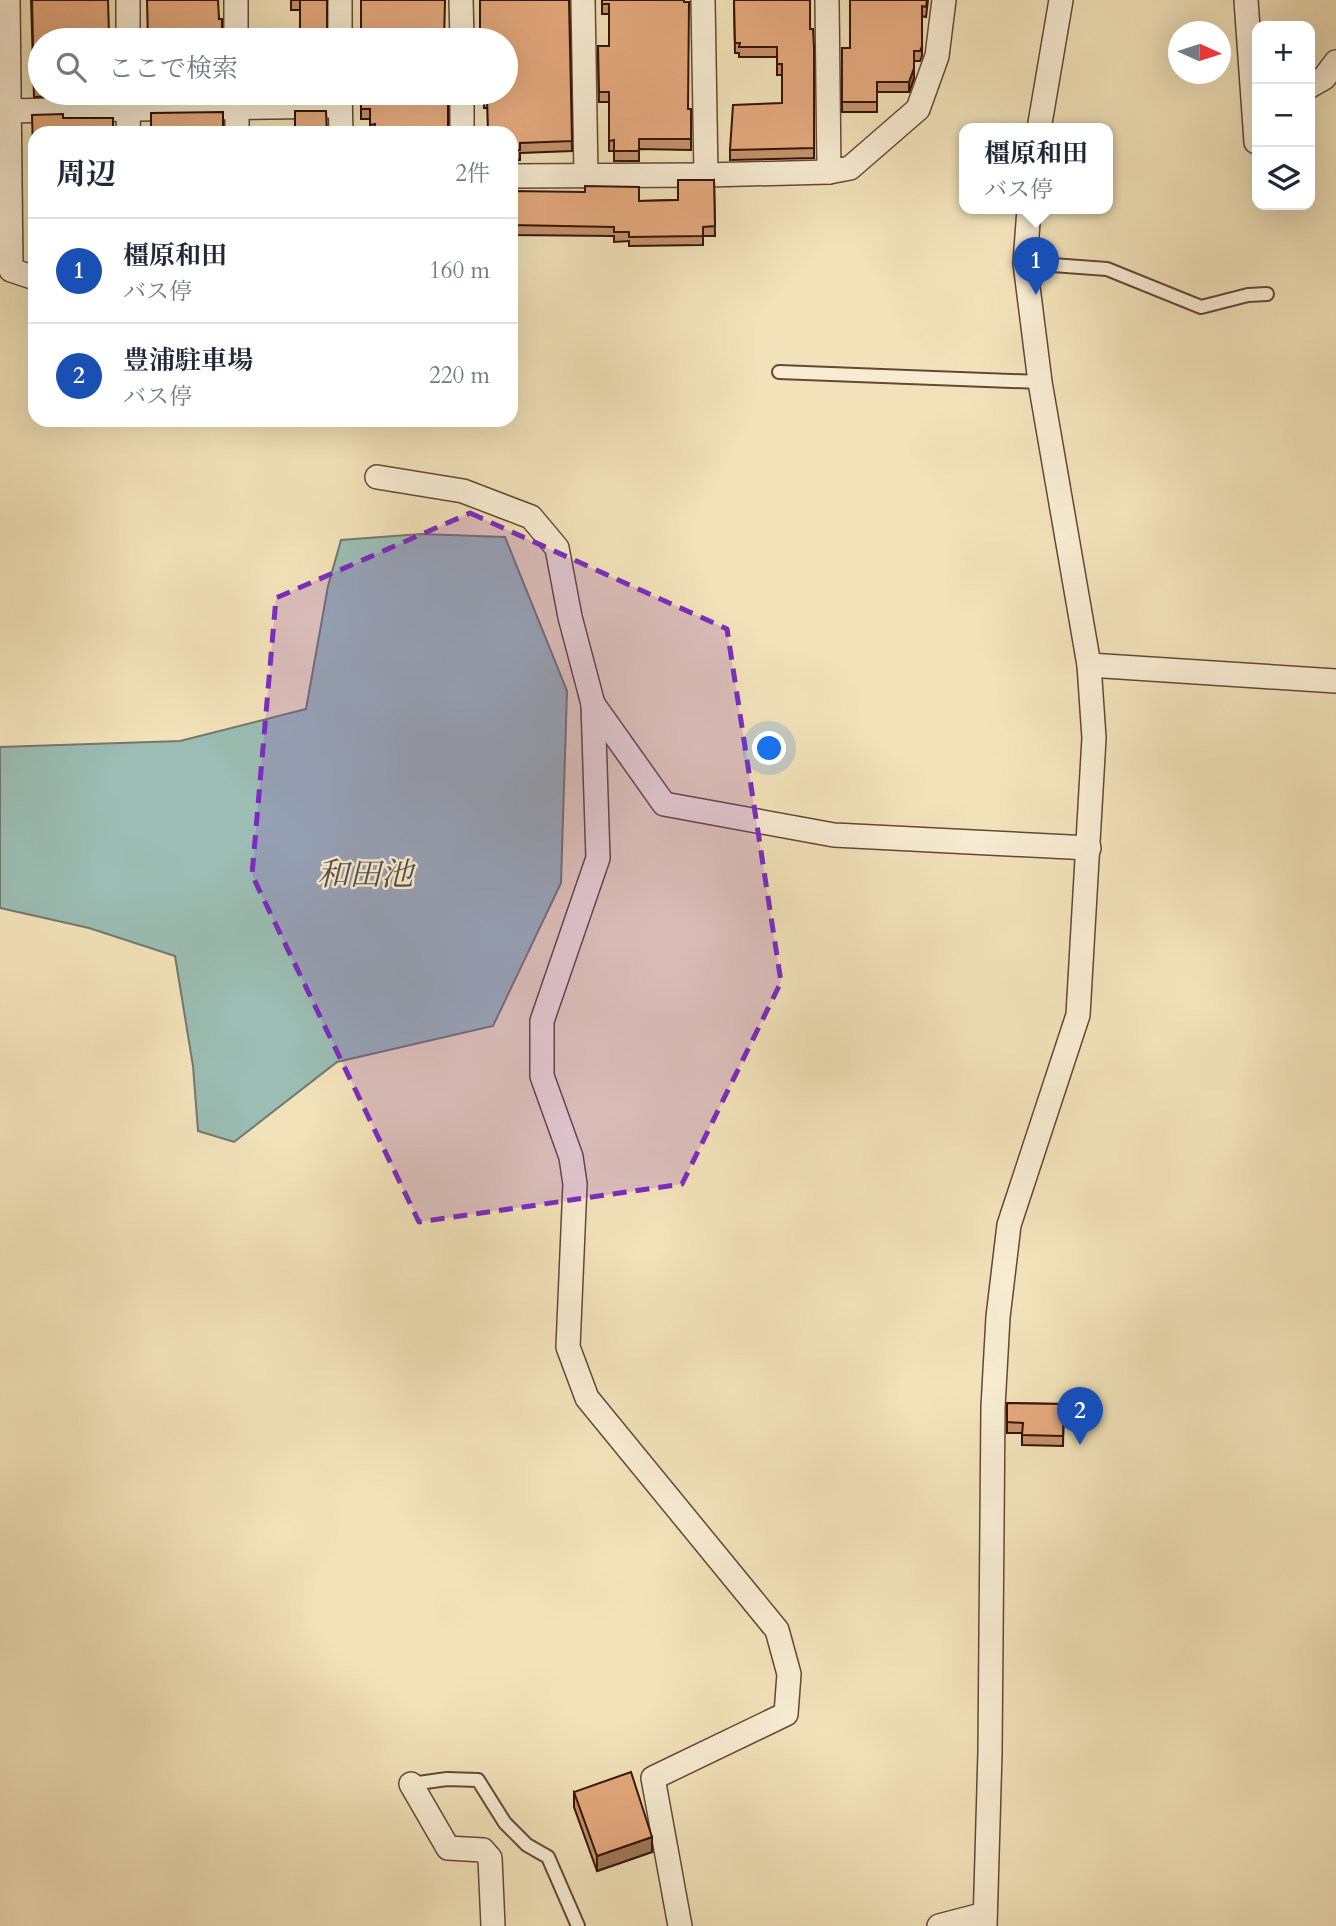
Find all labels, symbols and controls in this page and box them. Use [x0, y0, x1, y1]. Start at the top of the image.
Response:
north arrow [1168, 21, 1231, 84]
map controls [1252, 21, 1315, 210]
button: + [1252, 21, 1315, 84]
search box [28, 28, 518, 105]
icon: search [52, 48, 90, 86]
text: ここで検索 [108, 51, 238, 86]
button: − [1252, 84, 1315, 147]
popup [959, 123, 1113, 214]
text: 橿原和田 [984, 136, 1088, 171]
button: layers [1252, 147, 1315, 210]
text: 周辺 [56, 154, 116, 195]
text: 2件 [455, 158, 490, 189]
text: バス停 [984, 174, 1053, 205]
pin: 1 [1013, 237, 1059, 295]
text: 橿原和田 [123, 238, 227, 273]
text: 1 [73, 255, 85, 286]
text: 160 m [429, 255, 490, 286]
text: バス停 [123, 276, 192, 307]
text: 豊浦駐車場 [123, 343, 253, 378]
text: 2 [73, 360, 85, 391]
text: 220 m [429, 360, 490, 391]
text: バス停 [123, 381, 192, 412]
your location [752, 731, 786, 765]
water label: 和田池 [317, 853, 416, 897]
pin: 2 [1057, 1387, 1103, 1445]

